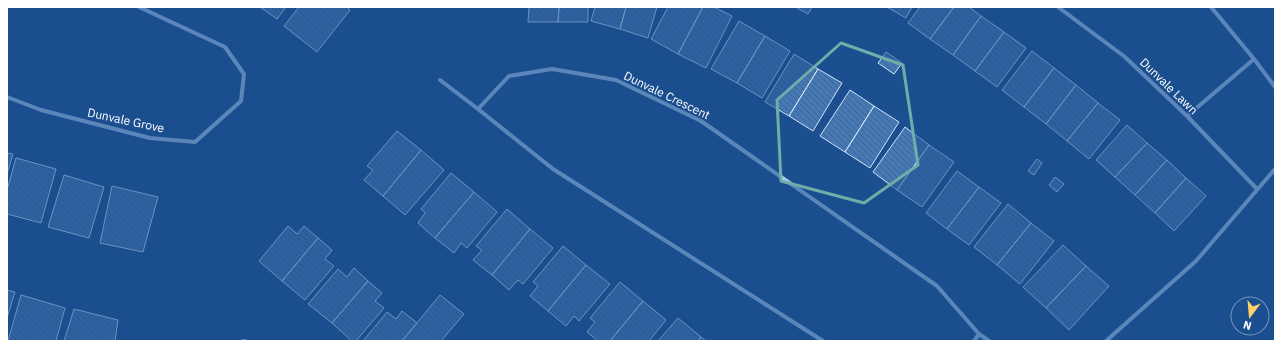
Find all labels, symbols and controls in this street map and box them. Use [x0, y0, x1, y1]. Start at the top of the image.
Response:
street label: Dunvale Lawn [1137, 55, 1201, 117]
street label: Dunvale Crescent [621, 68, 713, 122]
street label: Dunvale Grove [86, 105, 166, 136]
north arrow [1230, 296, 1270, 336]
text: N [1241, 318, 1253, 333]

